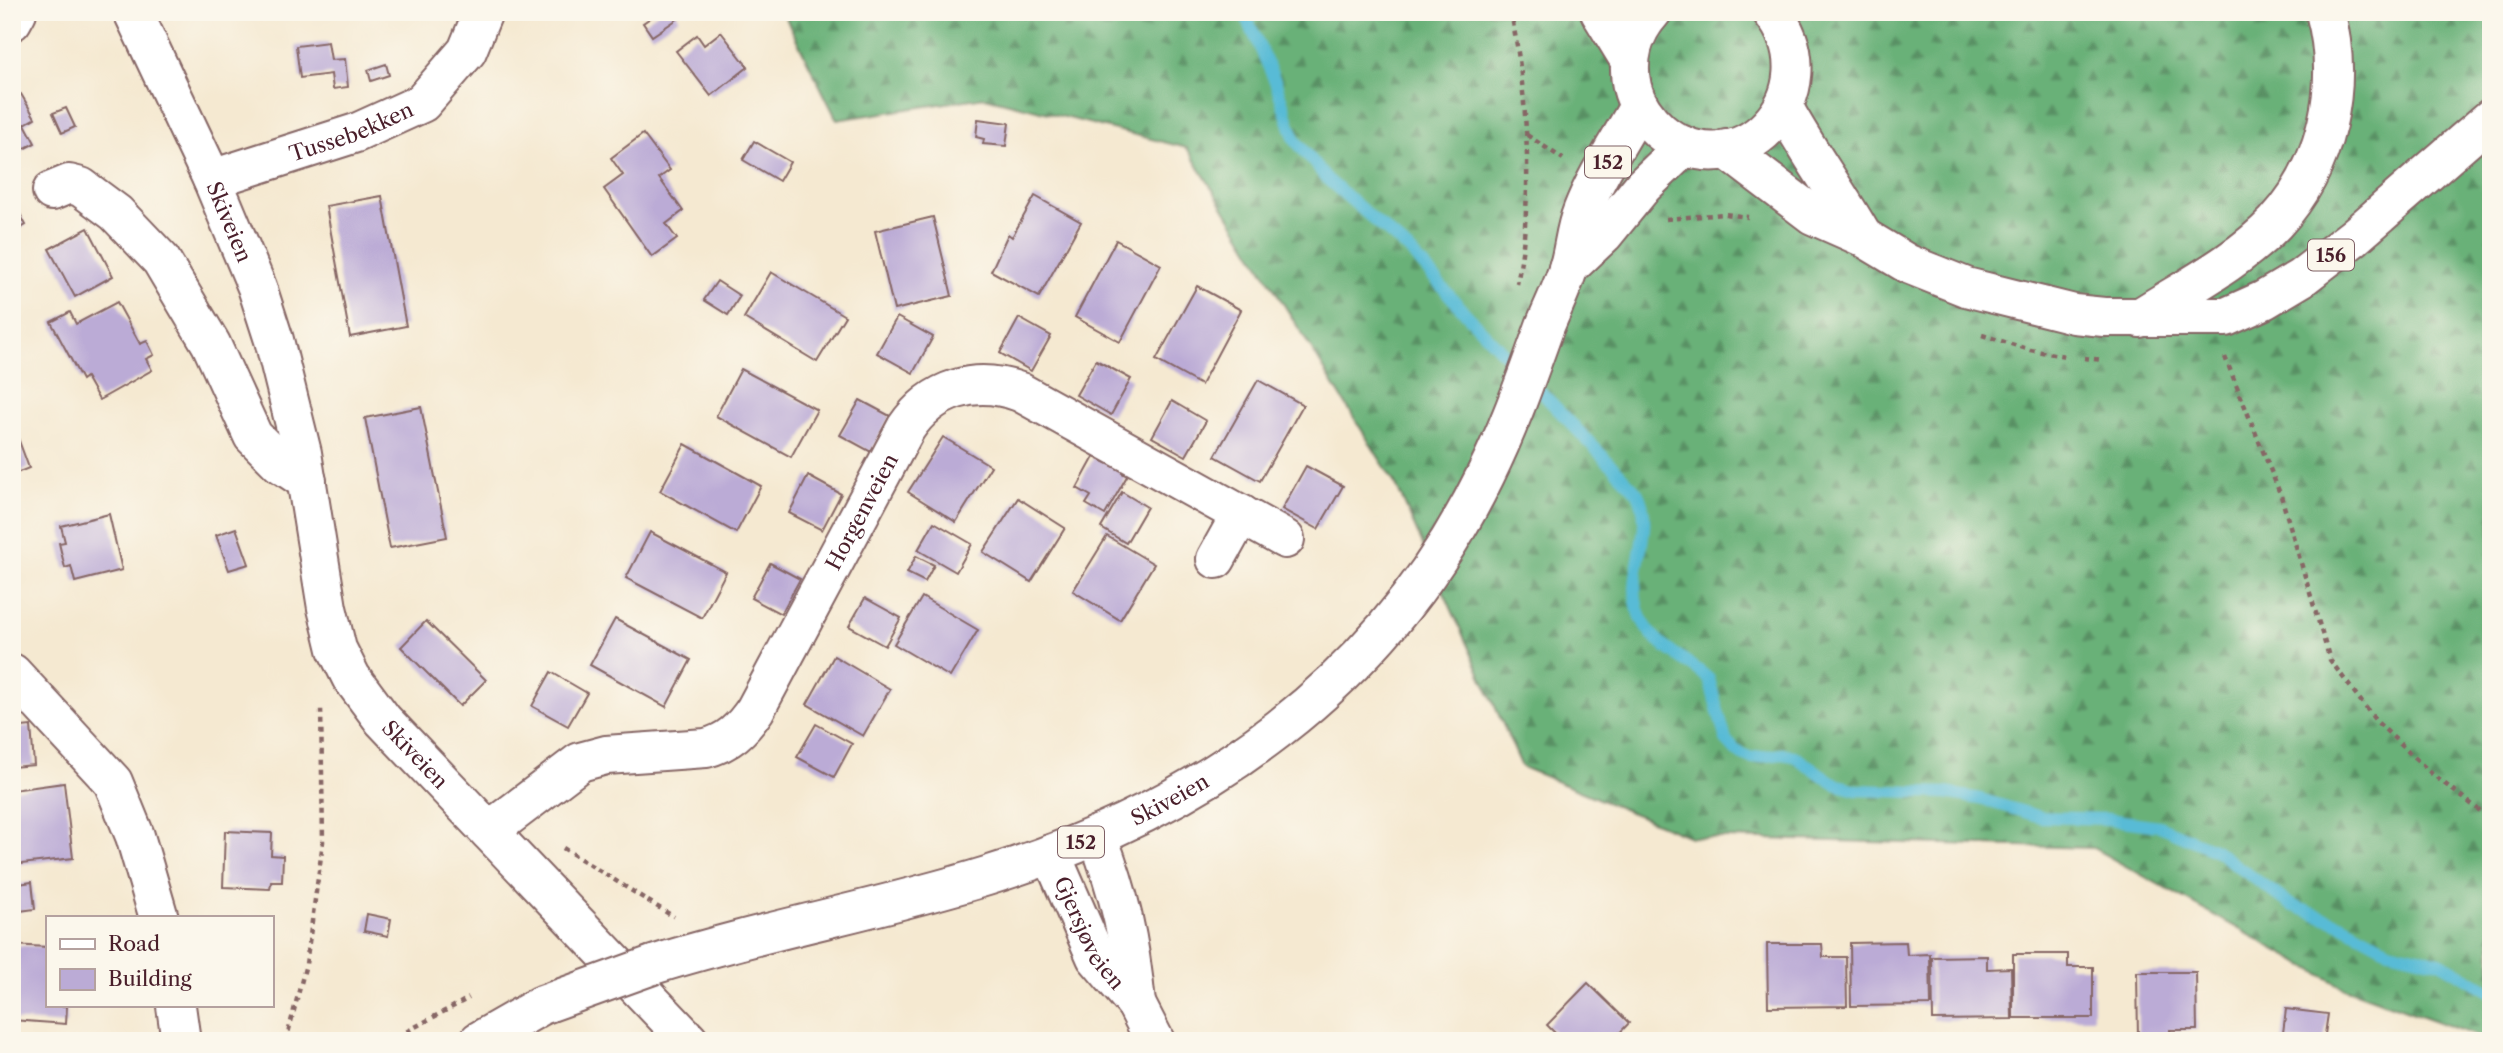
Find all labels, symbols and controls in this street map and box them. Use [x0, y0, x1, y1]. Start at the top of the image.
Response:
street label: Tussebekken [286, 96, 417, 166]
road number: 152 [1585, 146, 1631, 178]
street label: Skiveien [202, 178, 258, 266]
road number: 156 [2308, 240, 2354, 270]
street label: Horgenveien [820, 449, 903, 574]
street label: Skiveien [377, 715, 454, 793]
street label: Skiveien [1126, 768, 1213, 830]
road number: 152 [1058, 827, 1104, 858]
street label: Gjersjøveien [1050, 872, 1130, 994]
legend [46, 916, 273, 1007]
text: Road [108, 931, 160, 956]
text: Building [108, 966, 193, 991]

